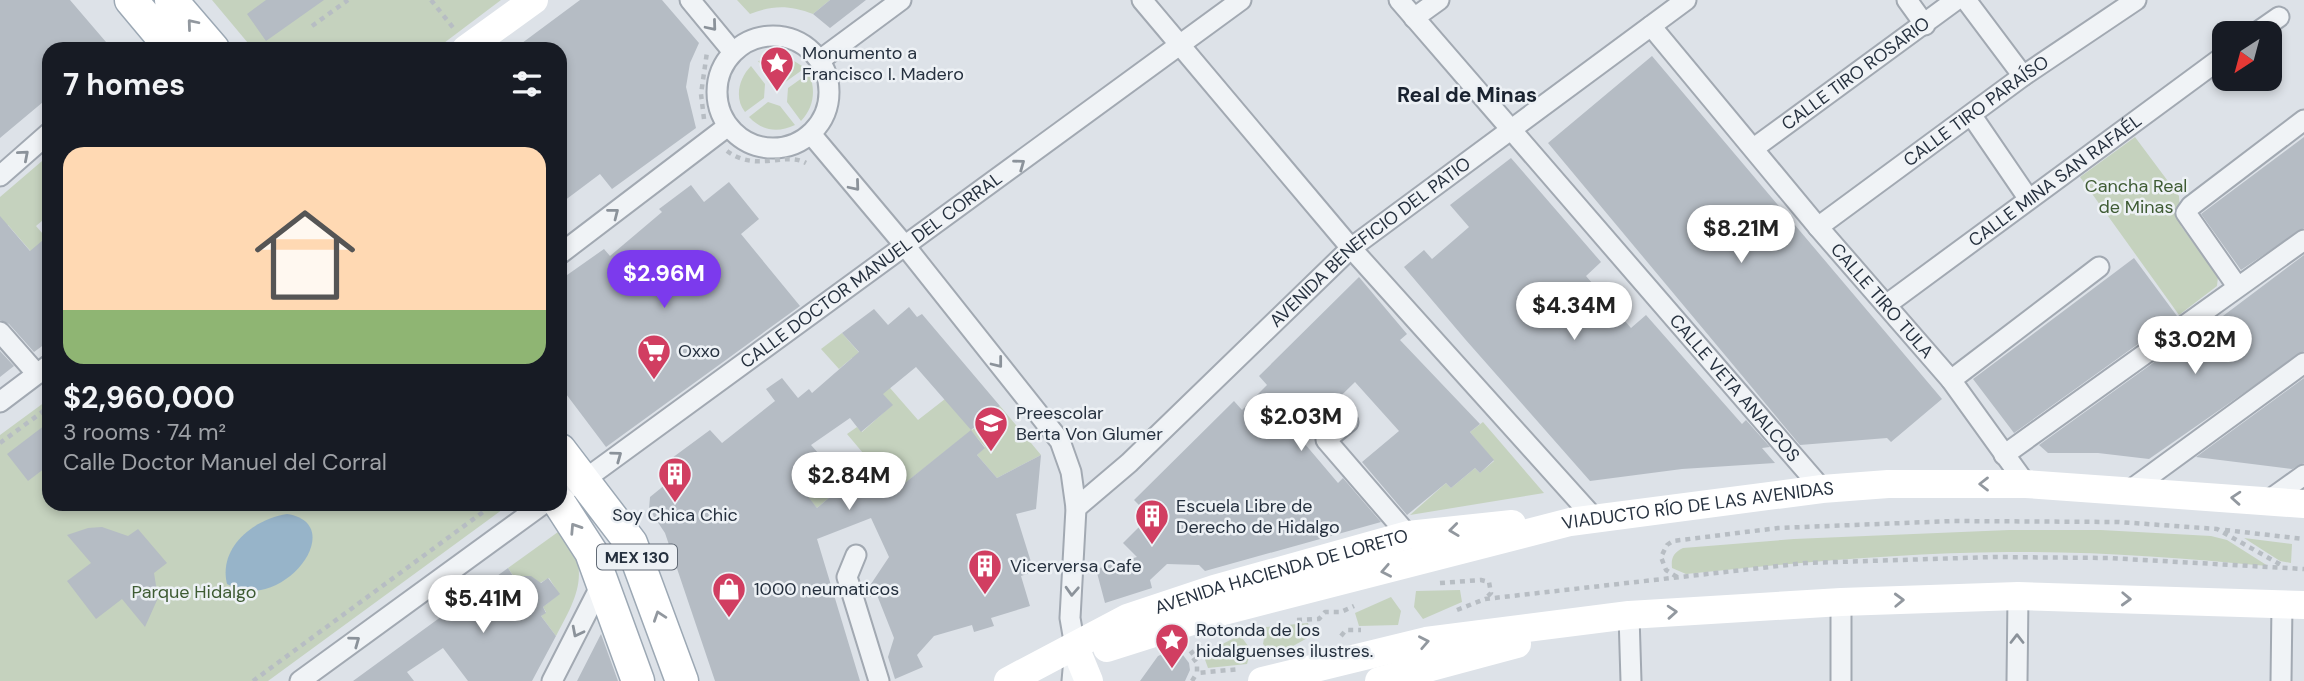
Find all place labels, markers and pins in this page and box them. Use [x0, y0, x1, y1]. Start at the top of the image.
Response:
place label: Monumento a Francisco I. Madero [802, 41, 964, 86]
place icon: Monumento a Francisco I. Madero [758, 44, 796, 93]
pin: $8.21M [1684, 205, 1798, 265]
pin: $2.96M [607, 250, 721, 310]
pin: $4.34M [1517, 282, 1631, 342]
pin: $3.02M [2138, 316, 2252, 376]
supermarket icon: Oxxo [635, 332, 673, 381]
place label: Oxxo [678, 339, 720, 363]
pin: $2.03M [1244, 393, 1358, 453]
place label: Preescolar Berta Von Glumer [1016, 401, 1163, 446]
school or university icon: Preescolar Berta Von Glumer [972, 404, 1010, 453]
pin: $2.84M [792, 452, 906, 512]
building icon: Soy Chica Chic [656, 455, 694, 504]
place label: Escuela Libre de Derecho de Hidalgo [1176, 494, 1340, 539]
building icon: Escuela Libre de Derecho de Hidalgo [1133, 497, 1171, 546]
place label: Soy Chica Chic [612, 503, 738, 527]
building icon: Vicerversa Cafe [966, 547, 1004, 596]
place label: Vicerversa Cafe [1010, 554, 1142, 578]
shop icon: 1000 neumaticos [710, 570, 748, 619]
pin: $5.41M [426, 576, 540, 635]
place label: 1000 neumaticos [754, 577, 899, 601]
place label: Rotonda de los hidalguenses ilustres. [1196, 618, 1373, 663]
place icon: Rotonda de los hidalguenses ilustres. [1153, 621, 1191, 670]

